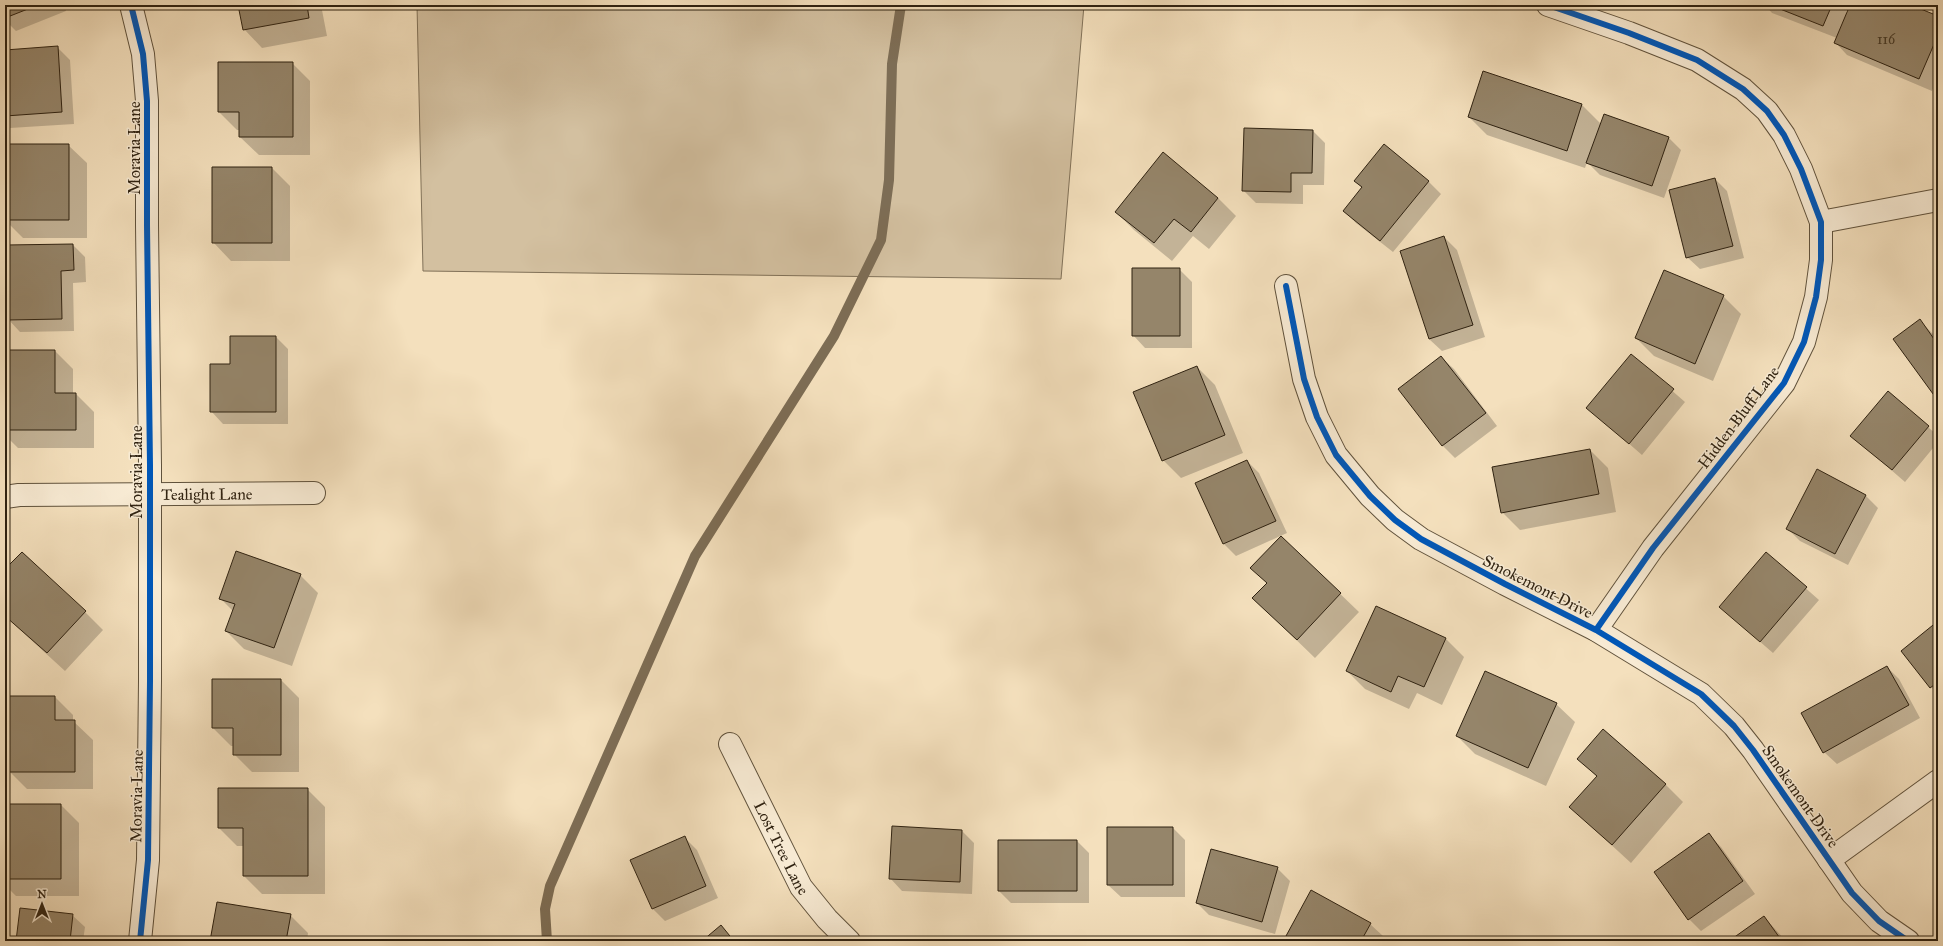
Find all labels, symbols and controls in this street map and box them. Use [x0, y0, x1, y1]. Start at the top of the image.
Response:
house number: 116 [1877, 31, 1896, 48]
street label: Moravia Lane [125, 101, 144, 195]
street label: Hidden Bluff Lane [1694, 362, 1783, 472]
street label: Moravia Lane [127, 425, 146, 519]
street label: Tealight Lane [161, 484, 253, 505]
street label: Smokemont Drive [1480, 551, 1596, 623]
street label: Smokemont Drive [1758, 741, 1843, 852]
street label: Moravia Lane [126, 749, 147, 843]
street label: Lost Tree Lane [750, 798, 813, 899]
north arrow [22, 884, 62, 924]
text: N [37, 888, 47, 901]

